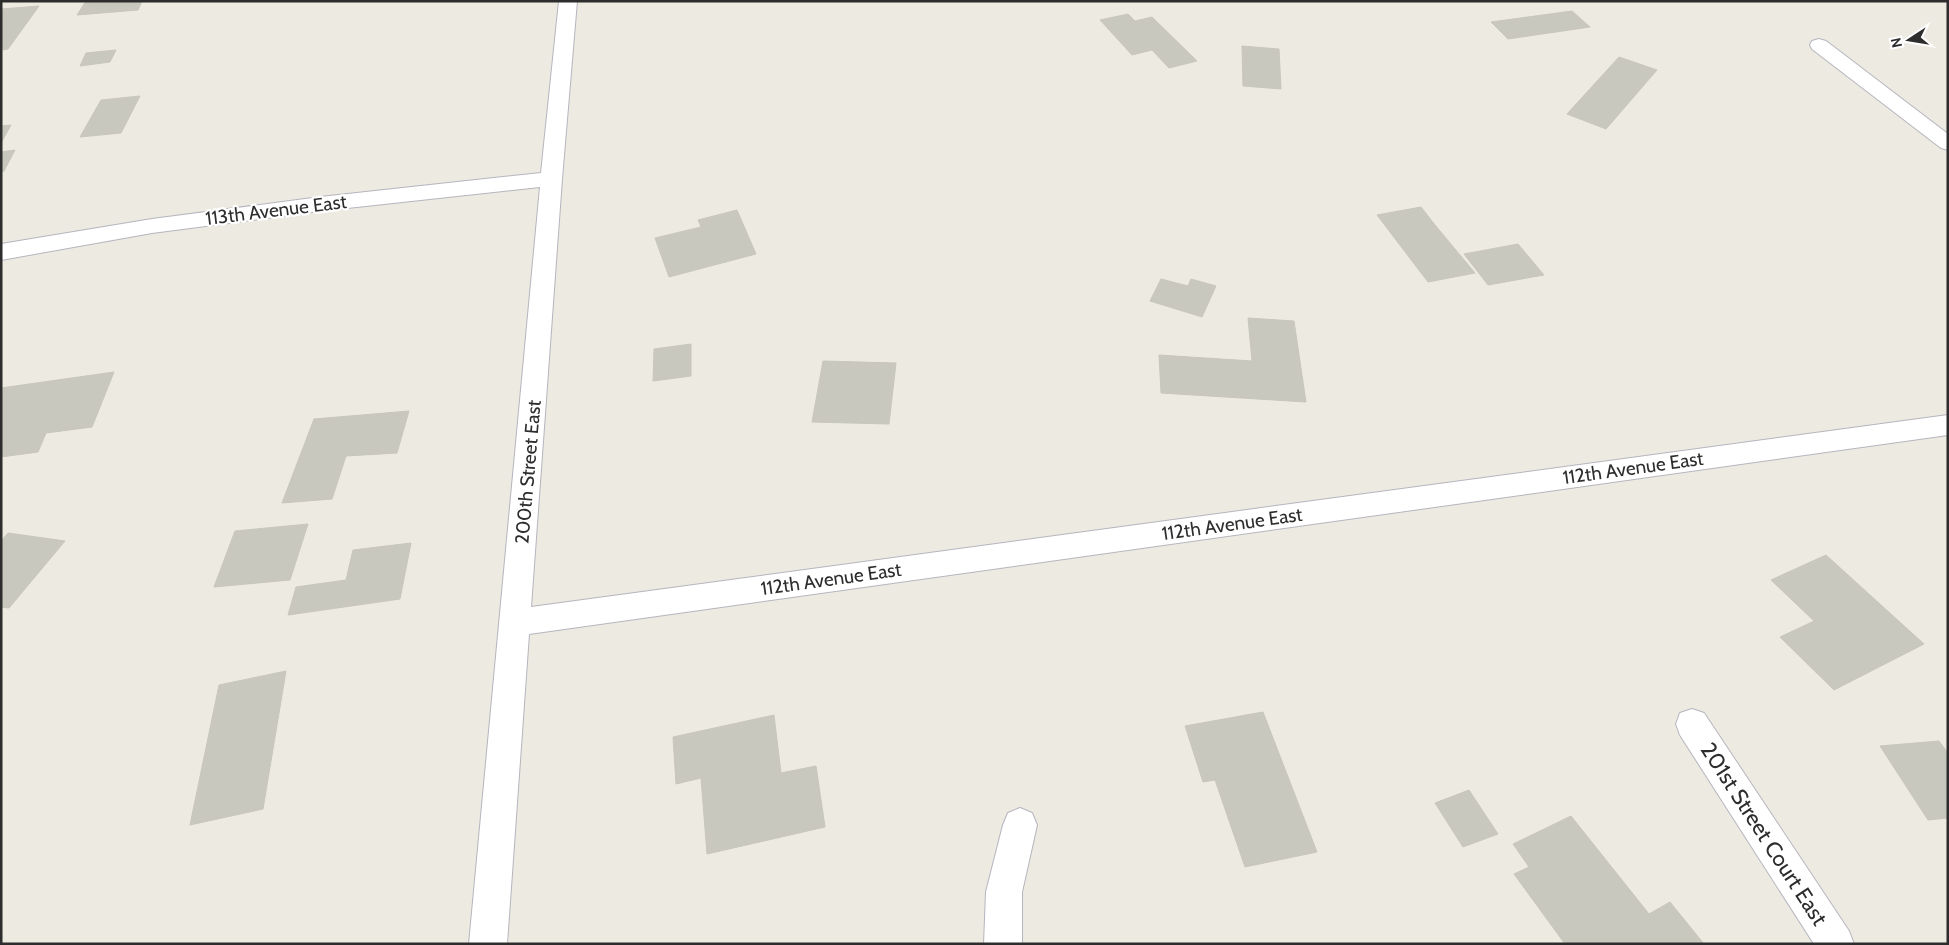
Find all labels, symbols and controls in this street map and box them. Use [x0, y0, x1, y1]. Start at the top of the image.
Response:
north arrow [1884, 15, 1934, 65]
text: N [1886, 36, 1906, 49]
street label: 113th Avenue East [204, 190, 349, 230]
street label: 200th Street East [510, 398, 546, 545]
street label: 112th Avenue East [1561, 447, 1705, 489]
street label: 112th Avenue East [1160, 503, 1304, 545]
street label: 112th Avenue East [759, 558, 903, 600]
street label: 201st Street Court East [1695, 738, 1833, 931]

